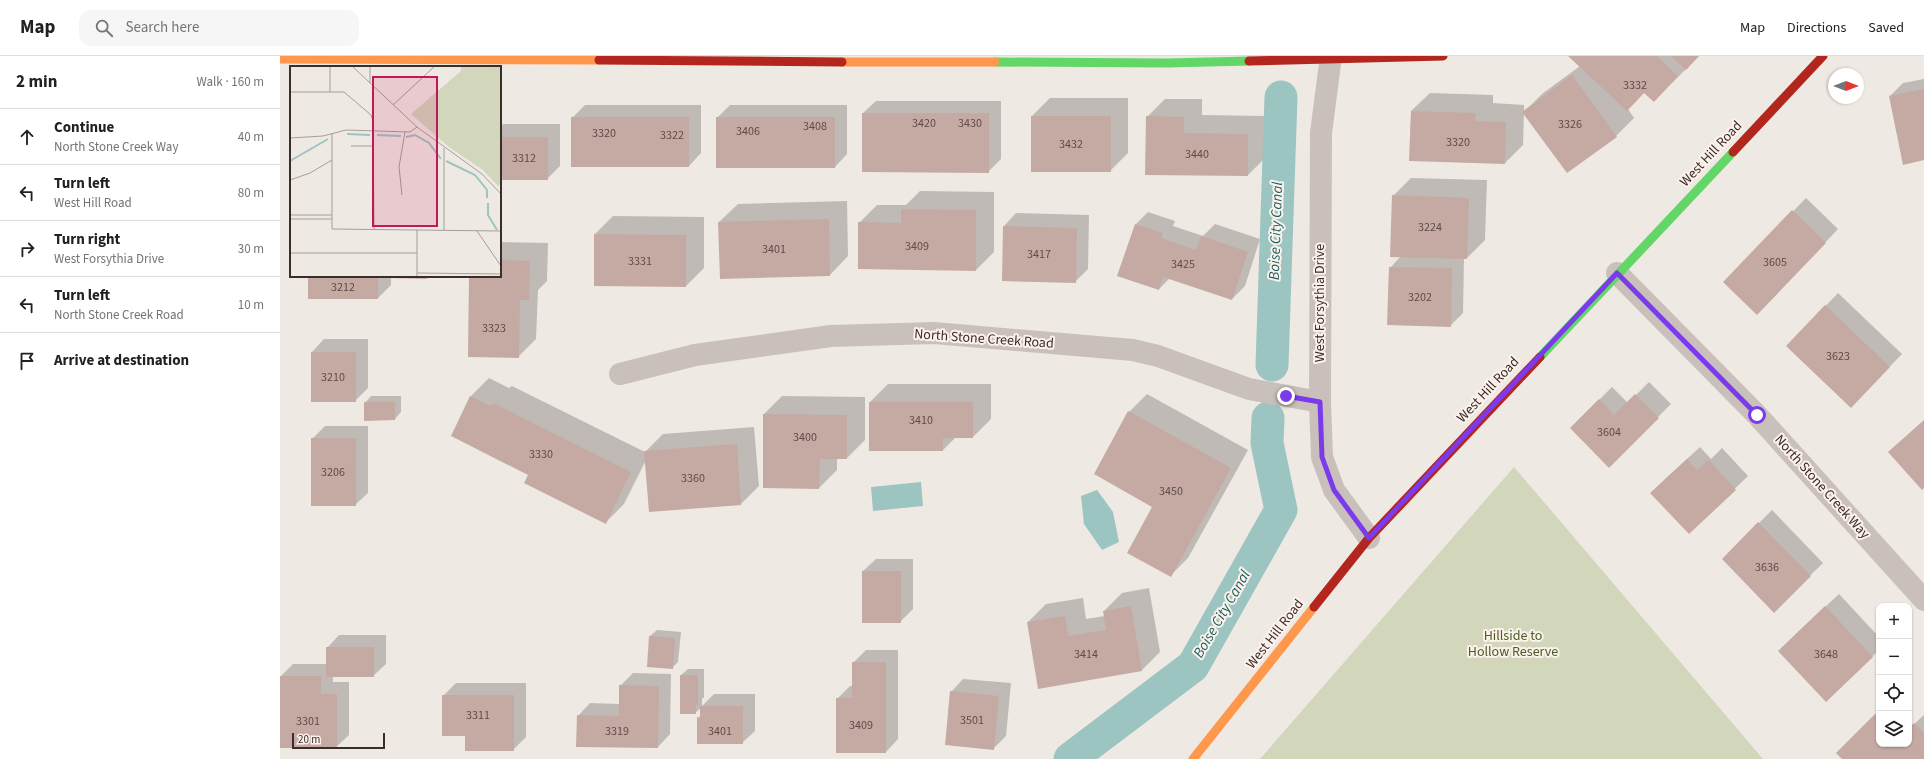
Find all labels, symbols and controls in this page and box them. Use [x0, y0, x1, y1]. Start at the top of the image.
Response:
search box [79, 10, 359, 46]
text: Map [20, 14, 55, 41]
icon: search [93, 17, 115, 39]
text: Search here [125, 17, 199, 38]
text: Map [1740, 18, 1765, 38]
text: Directions [1787, 18, 1846, 38]
text: Saved [1868, 18, 1904, 38]
inset map [290, 66, 501, 277]
north arrow [1828, 68, 1864, 104]
text: 2 min [16, 70, 57, 94]
text: Walk · 160 m [196, 73, 264, 91]
house number: 3332 [1623, 77, 1647, 94]
house number: 3420 [912, 115, 936, 132]
house number: 3430 [958, 115, 982, 132]
house number: 3326 [1558, 116, 1582, 133]
text: Continue [54, 117, 114, 138]
street label: West Hill Road [1675, 117, 1747, 191]
house number: 3408 [803, 118, 827, 135]
house number: 3406 [736, 123, 760, 140]
house number: 3320 [592, 125, 616, 142]
icon: ahead [16, 126, 38, 148]
house number: 3322 [660, 127, 684, 144]
text: 40 m [238, 128, 264, 146]
house number: 3320 [1446, 134, 1470, 151]
house number: 3432 [1059, 136, 1083, 153]
text: North Stone Creek Way [54, 138, 178, 156]
house number: 3440 [1185, 146, 1209, 163]
house number: 3312 [512, 150, 536, 167]
text: Turn left [54, 173, 110, 194]
water label: Boise City Canal [1264, 181, 1288, 281]
icon: left [16, 182, 38, 204]
text: 80 m [238, 184, 264, 202]
text: West Hill Road [54, 194, 132, 212]
house number: 3224 [1418, 219, 1442, 236]
text: Turn right [54, 229, 120, 250]
icon: right [16, 238, 38, 260]
house number: 3409 [905, 238, 929, 255]
text: 30 m [238, 240, 264, 258]
house number: 3401 [762, 241, 786, 258]
street label: West Forsythia Drive [1310, 244, 1330, 362]
house number: 3417 [1027, 246, 1051, 263]
text: West Forsythia Drive [54, 250, 164, 268]
house number: 3331 [628, 253, 652, 270]
house number: 3605 [1763, 254, 1787, 271]
house number: 3425 [1171, 256, 1195, 273]
house number: 3212 [331, 279, 355, 296]
text: Turn left [54, 285, 110, 306]
house number: 3202 [1408, 289, 1432, 306]
icon: left [16, 294, 38, 316]
text: 10 m [238, 296, 264, 314]
text: North Stone Creek Road [54, 306, 184, 324]
house number: 3323 [482, 320, 506, 337]
street label: North Stone Creek Road [914, 324, 1054, 354]
house number: 3623 [1826, 348, 1850, 365]
icon: arrive [16, 350, 38, 372]
text: Arrive at destination [54, 350, 189, 371]
street label: West Hill Road [1452, 353, 1524, 427]
house number: 3210 [321, 369, 345, 386]
route end [1277, 387, 1295, 405]
route start [1748, 406, 1766, 424]
house number: 3410 [909, 412, 933, 429]
house number: 3604 [1597, 424, 1621, 441]
house number: 3400 [793, 429, 817, 446]
street label: North Stone Creek Way [1770, 431, 1875, 544]
house number: 3330 [529, 446, 553, 463]
house number: 3206 [321, 464, 345, 481]
house number: 3360 [681, 470, 705, 487]
house number: 3450 [1159, 483, 1183, 500]
house number: 3636 [1755, 559, 1779, 576]
water label: Boise City Canal [1188, 566, 1256, 662]
street label: West Hill Road [1241, 595, 1309, 673]
map controls [1876, 603, 1912, 747]
button: + [1876, 603, 1912, 639]
park label: Hillside to Hollow Reserve [1468, 626, 1558, 662]
button: − [1876, 639, 1912, 675]
house number: 3414 [1074, 646, 1098, 663]
house number: 3648 [1814, 646, 1838, 663]
button: locate [1876, 675, 1912, 711]
house number: 3311 [466, 707, 490, 724]
button: layers [1876, 711, 1912, 747]
house number: 3501 [960, 712, 984, 729]
house number: 3301 [296, 713, 320, 730]
house number: 3409 [849, 717, 873, 734]
house number: 3319 [605, 723, 629, 740]
house number: 3401 [708, 723, 732, 740]
scale bar [292, 731, 385, 750]
text: 20 m [298, 732, 320, 747]

